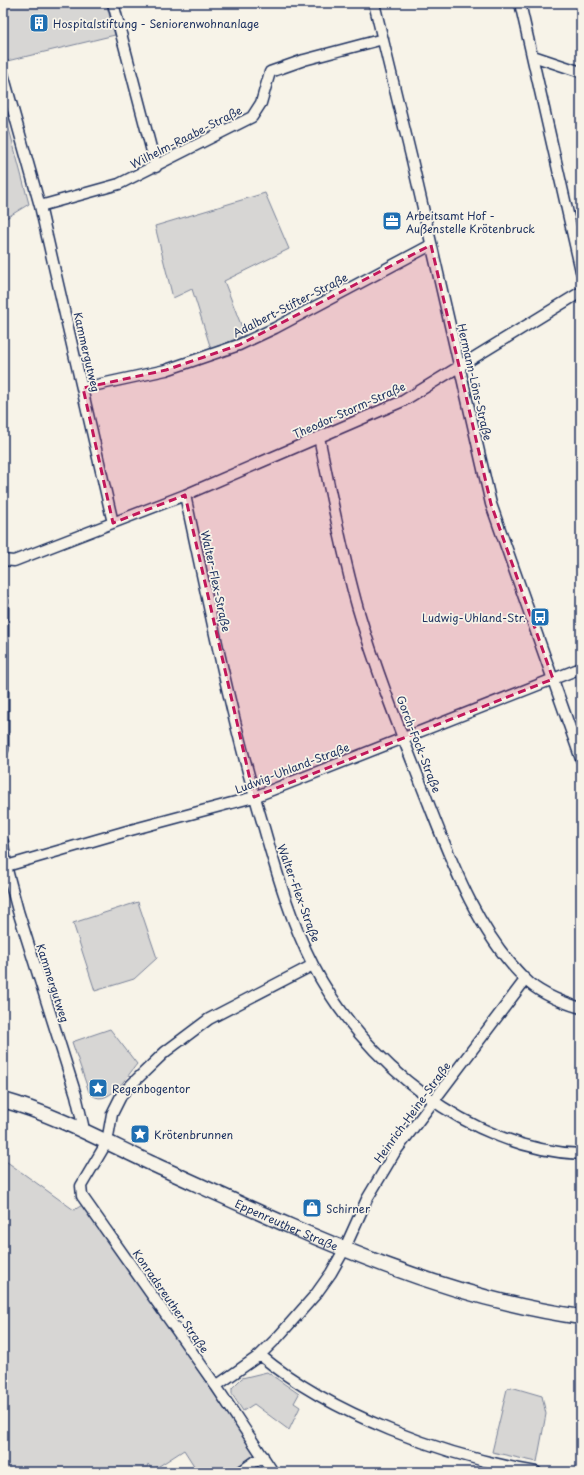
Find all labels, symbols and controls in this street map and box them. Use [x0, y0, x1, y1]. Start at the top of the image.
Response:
building icon: Hospitalstiftung - Seniorenwohnanlage [28, 12, 50, 34]
place label: Hospitalstiftung - Seniorenwohnanlage [53, 15, 259, 32]
street label: Wilhelm-Raabe-Straße [127, 101, 245, 173]
place label: Arbeitsamt Hof - Außenstelle Krötenbruck [406, 207, 535, 237]
office icon: Arbeitsamt Hof - Außenstelle Krötenbruck [381, 210, 403, 232]
street label: Adalbert-Stifter-Straße [229, 269, 351, 341]
street label: Kammergutweg [70, 310, 104, 394]
street label: Hermann-Löns-Straße [453, 322, 497, 442]
street label: Theodor-Storm-Straße [290, 377, 408, 442]
street label: Walter-Flex-Straße [197, 529, 235, 633]
bus stop icon: Ludwig-Uhland-Str. [529, 606, 551, 628]
place label: Ludwig-Uhland-Str. [422, 609, 526, 626]
street label: Gorch-Fock-Straße [393, 693, 445, 795]
street label: Ludwig-Uhland-Straße [232, 738, 352, 798]
street label: Walter-Flex-Straße [273, 842, 325, 945]
street label: Kammergutweg [32, 941, 74, 1025]
street label: Heinrich-Heine-Straße [370, 1058, 455, 1166]
place icon: Regenbogentor [87, 1077, 109, 1099]
place label: Regenbogentor [112, 1080, 191, 1097]
place icon: Krötenbrunnen [129, 1123, 151, 1145]
place label: Krötenbrunnen [154, 1126, 234, 1143]
street label: Eppenreuther Straße [233, 1194, 341, 1254]
shop icon: Schirner [301, 1197, 323, 1219]
place label: Schirner [326, 1200, 371, 1217]
street label: Konradsreuther Straße [129, 1246, 213, 1356]

